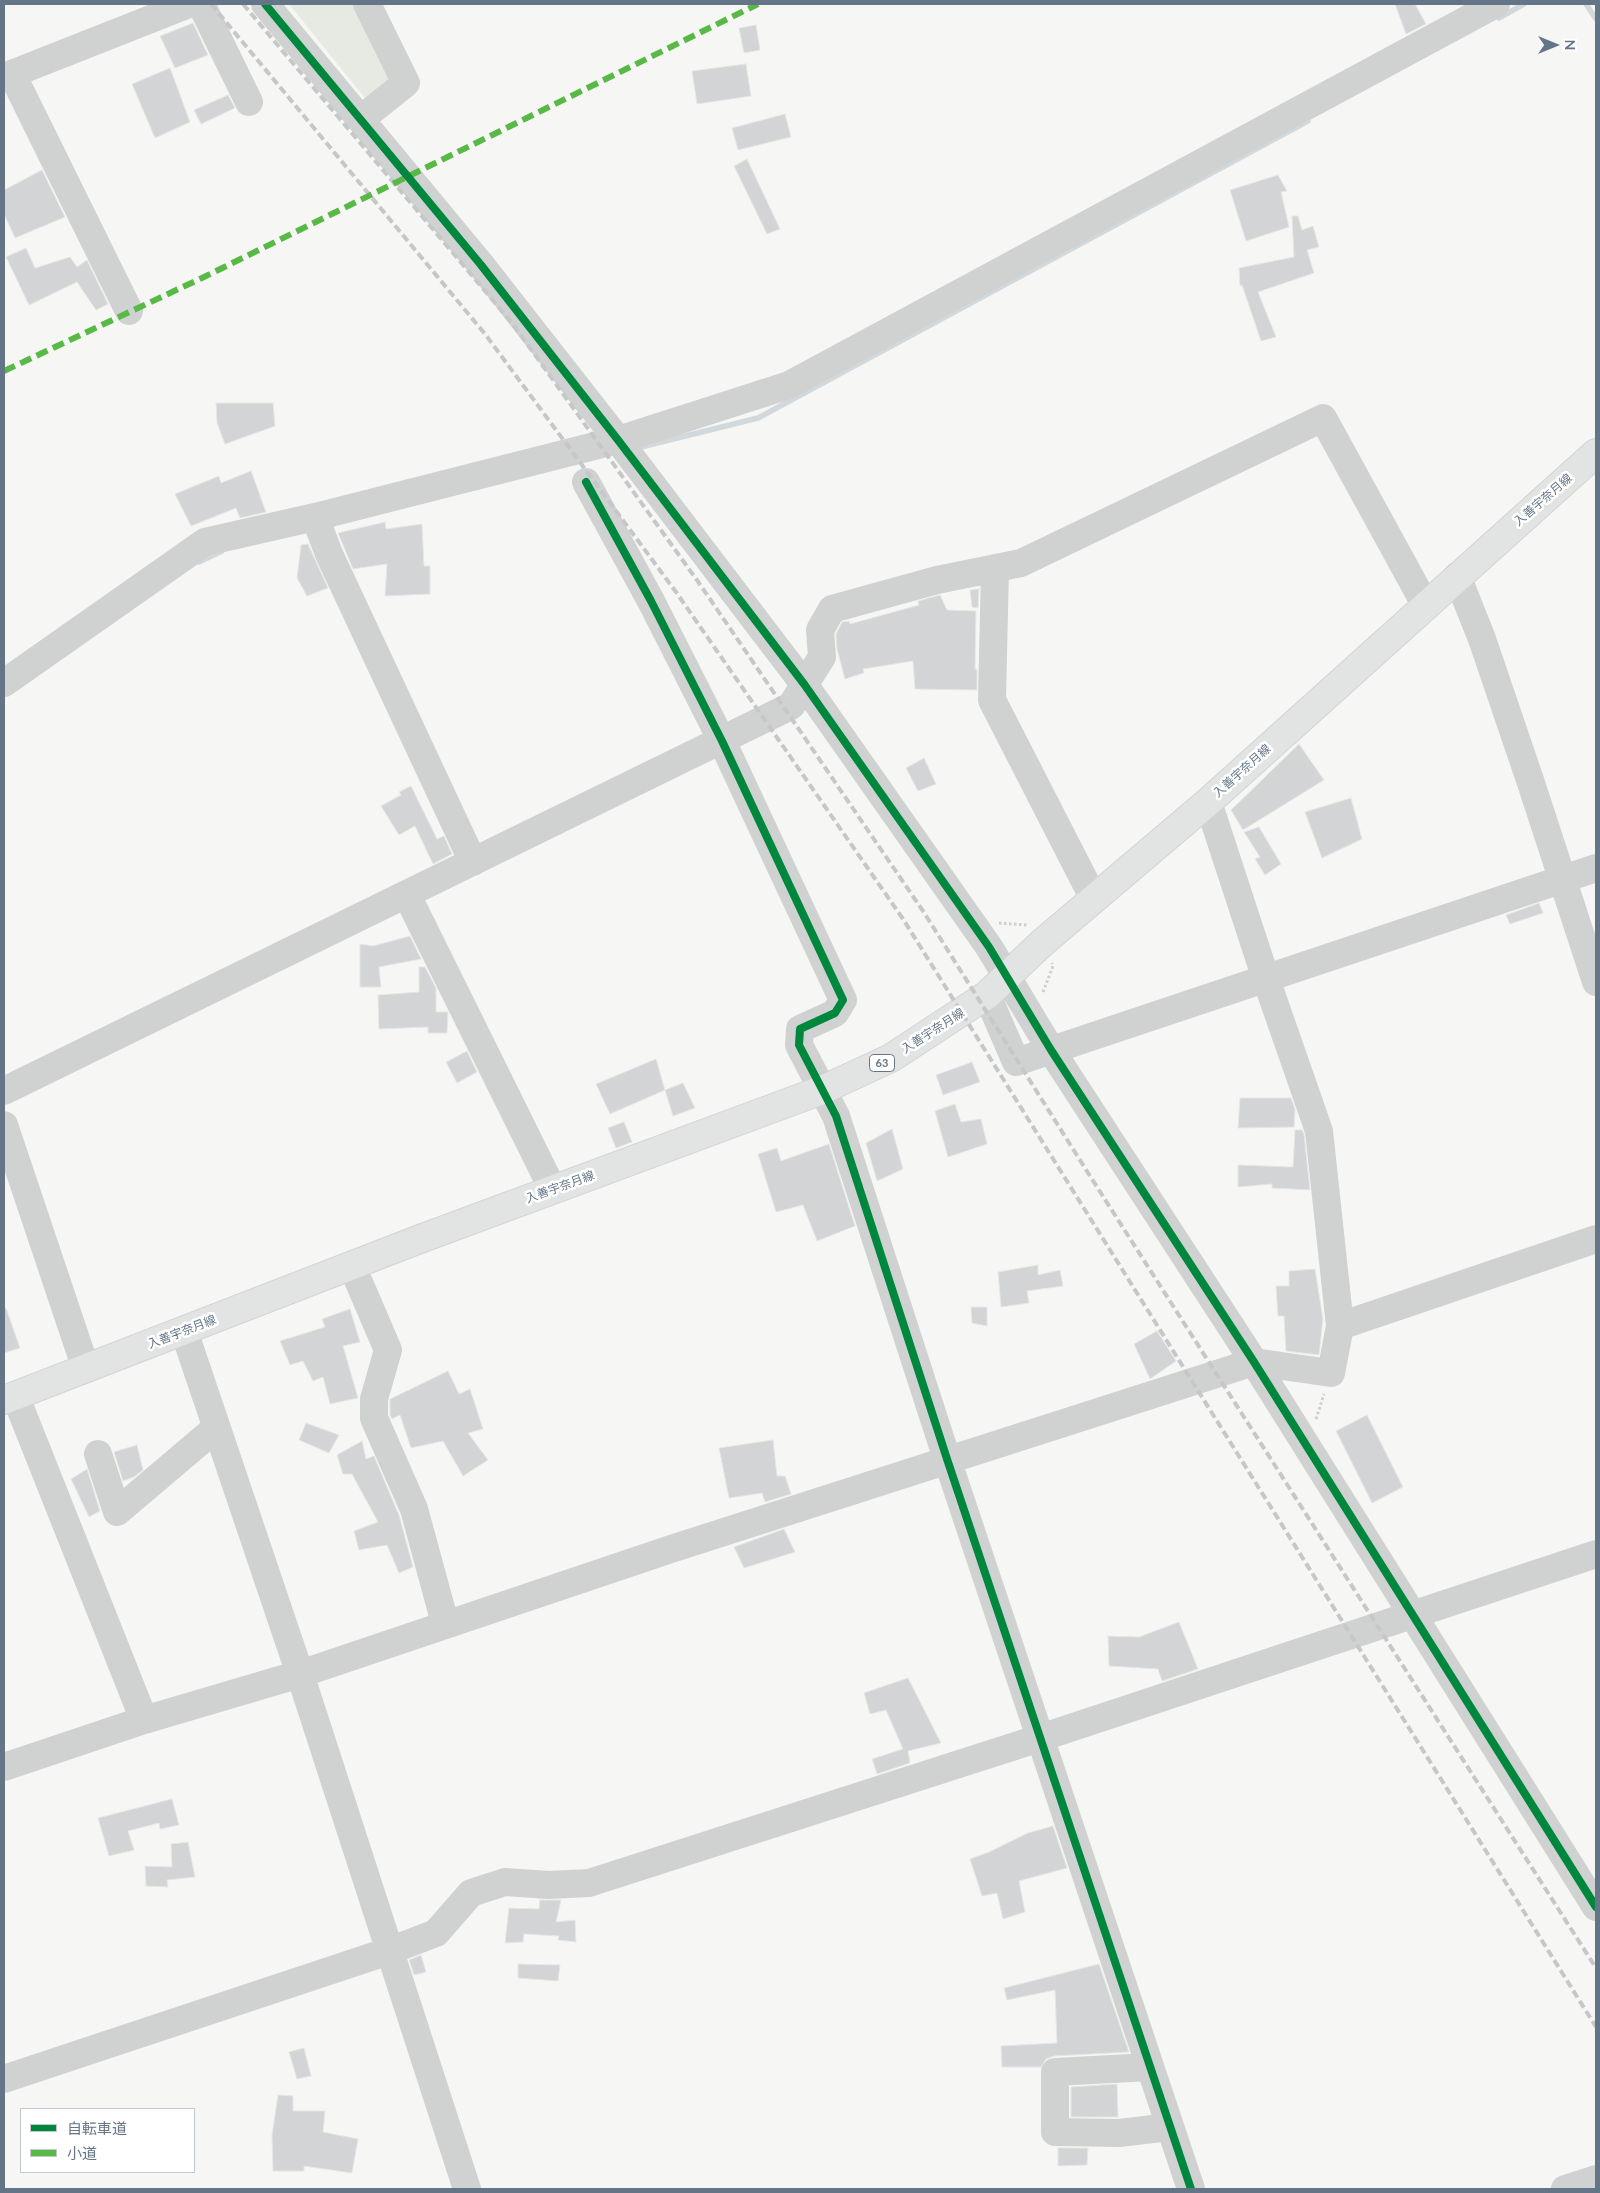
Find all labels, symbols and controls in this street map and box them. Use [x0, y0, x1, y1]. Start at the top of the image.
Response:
north arrow [1530, 20, 1580, 70]
text: N [1562, 40, 1579, 50]
street label: 入善宇奈月線 [1511, 471, 1575, 529]
street label: 入善宇奈月線 [1210, 742, 1274, 800]
street label: 入善宇奈月線 [899, 1005, 967, 1057]
road number: 63 [870, 1054, 894, 1072]
street label: 入善宇奈月線 [524, 1168, 596, 1206]
street label: 入善宇奈月線 [146, 1312, 218, 1352]
legend [20, 2108, 195, 2173]
text: 自転車道 [67, 2119, 127, 2137]
text: 小道 [67, 2144, 97, 2162]

